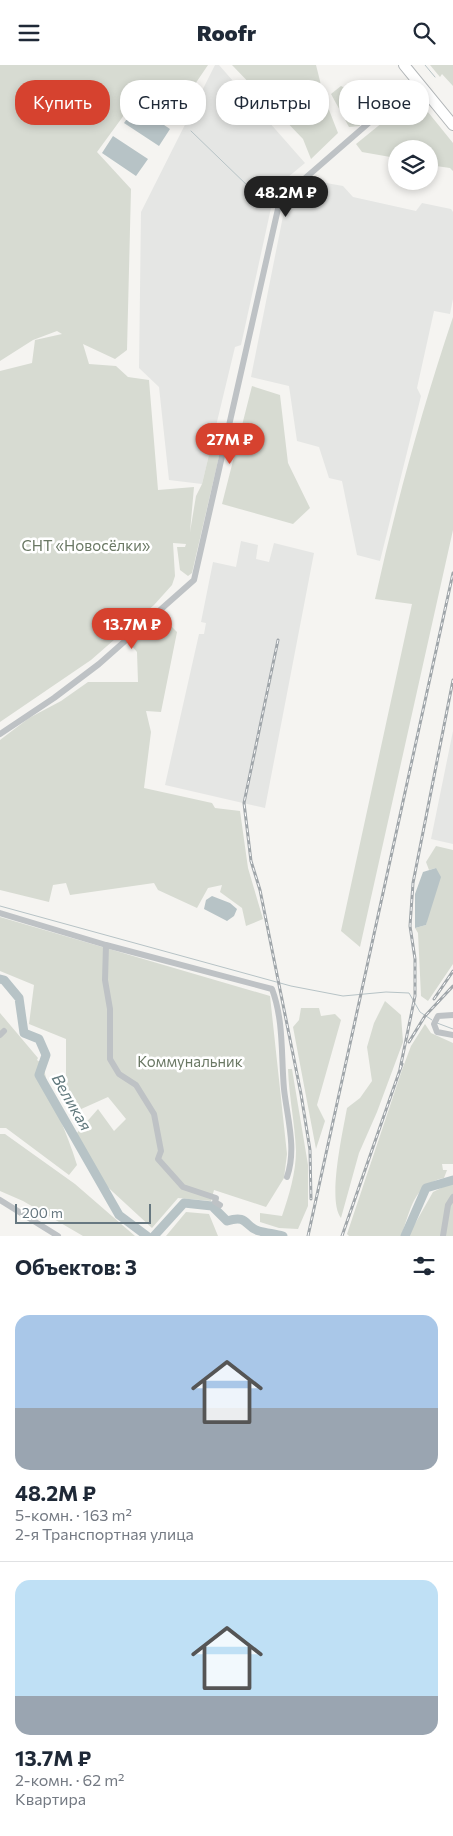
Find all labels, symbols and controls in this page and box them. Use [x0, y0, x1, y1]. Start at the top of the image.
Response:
icon: menu [15, 19, 43, 47]
text: Roofr [197, 19, 256, 46]
icon: search [410, 19, 438, 47]
chip: Купить [15, 80, 110, 125]
chip: Снять [120, 80, 206, 125]
chip: Фильтры [216, 80, 329, 125]
chip: Новое [339, 80, 429, 125]
map controls [388, 140, 438, 190]
button: layers [388, 140, 438, 190]
pin: 48.2M ₽ [240, 175, 332, 218]
text: 48.2M ₽ [255, 182, 317, 201]
pin: 27M ₽ [195, 423, 265, 465]
text: 27M ₽ [207, 429, 253, 448]
park label: СНТ «Новосёлки» [22, 536, 151, 554]
pin: 13.7M ₽ [86, 607, 178, 650]
text: 13.7M ₽ [103, 614, 161, 633]
park label: Коммунальник [137, 1052, 243, 1070]
water label: Великая [49, 1070, 96, 1134]
scale bar [15, 1201, 151, 1224]
text: 200 m [22, 1204, 63, 1221]
icon: filters [410, 1252, 438, 1280]
text: Объектов: 3 [15, 1254, 137, 1279]
icon: home [182, 1347, 272, 1437]
text: 48.2M ₽ [15, 1480, 96, 1505]
text: 5-комн. · 163 m² [15, 1505, 132, 1524]
text: 2-я Транспортная улица [15, 1524, 194, 1543]
icon: home [182, 1613, 272, 1703]
text: 13.7M ₽ [15, 1745, 91, 1770]
text: 2-комн. · 62 m² [15, 1770, 125, 1789]
text: Квартира [15, 1789, 86, 1808]

